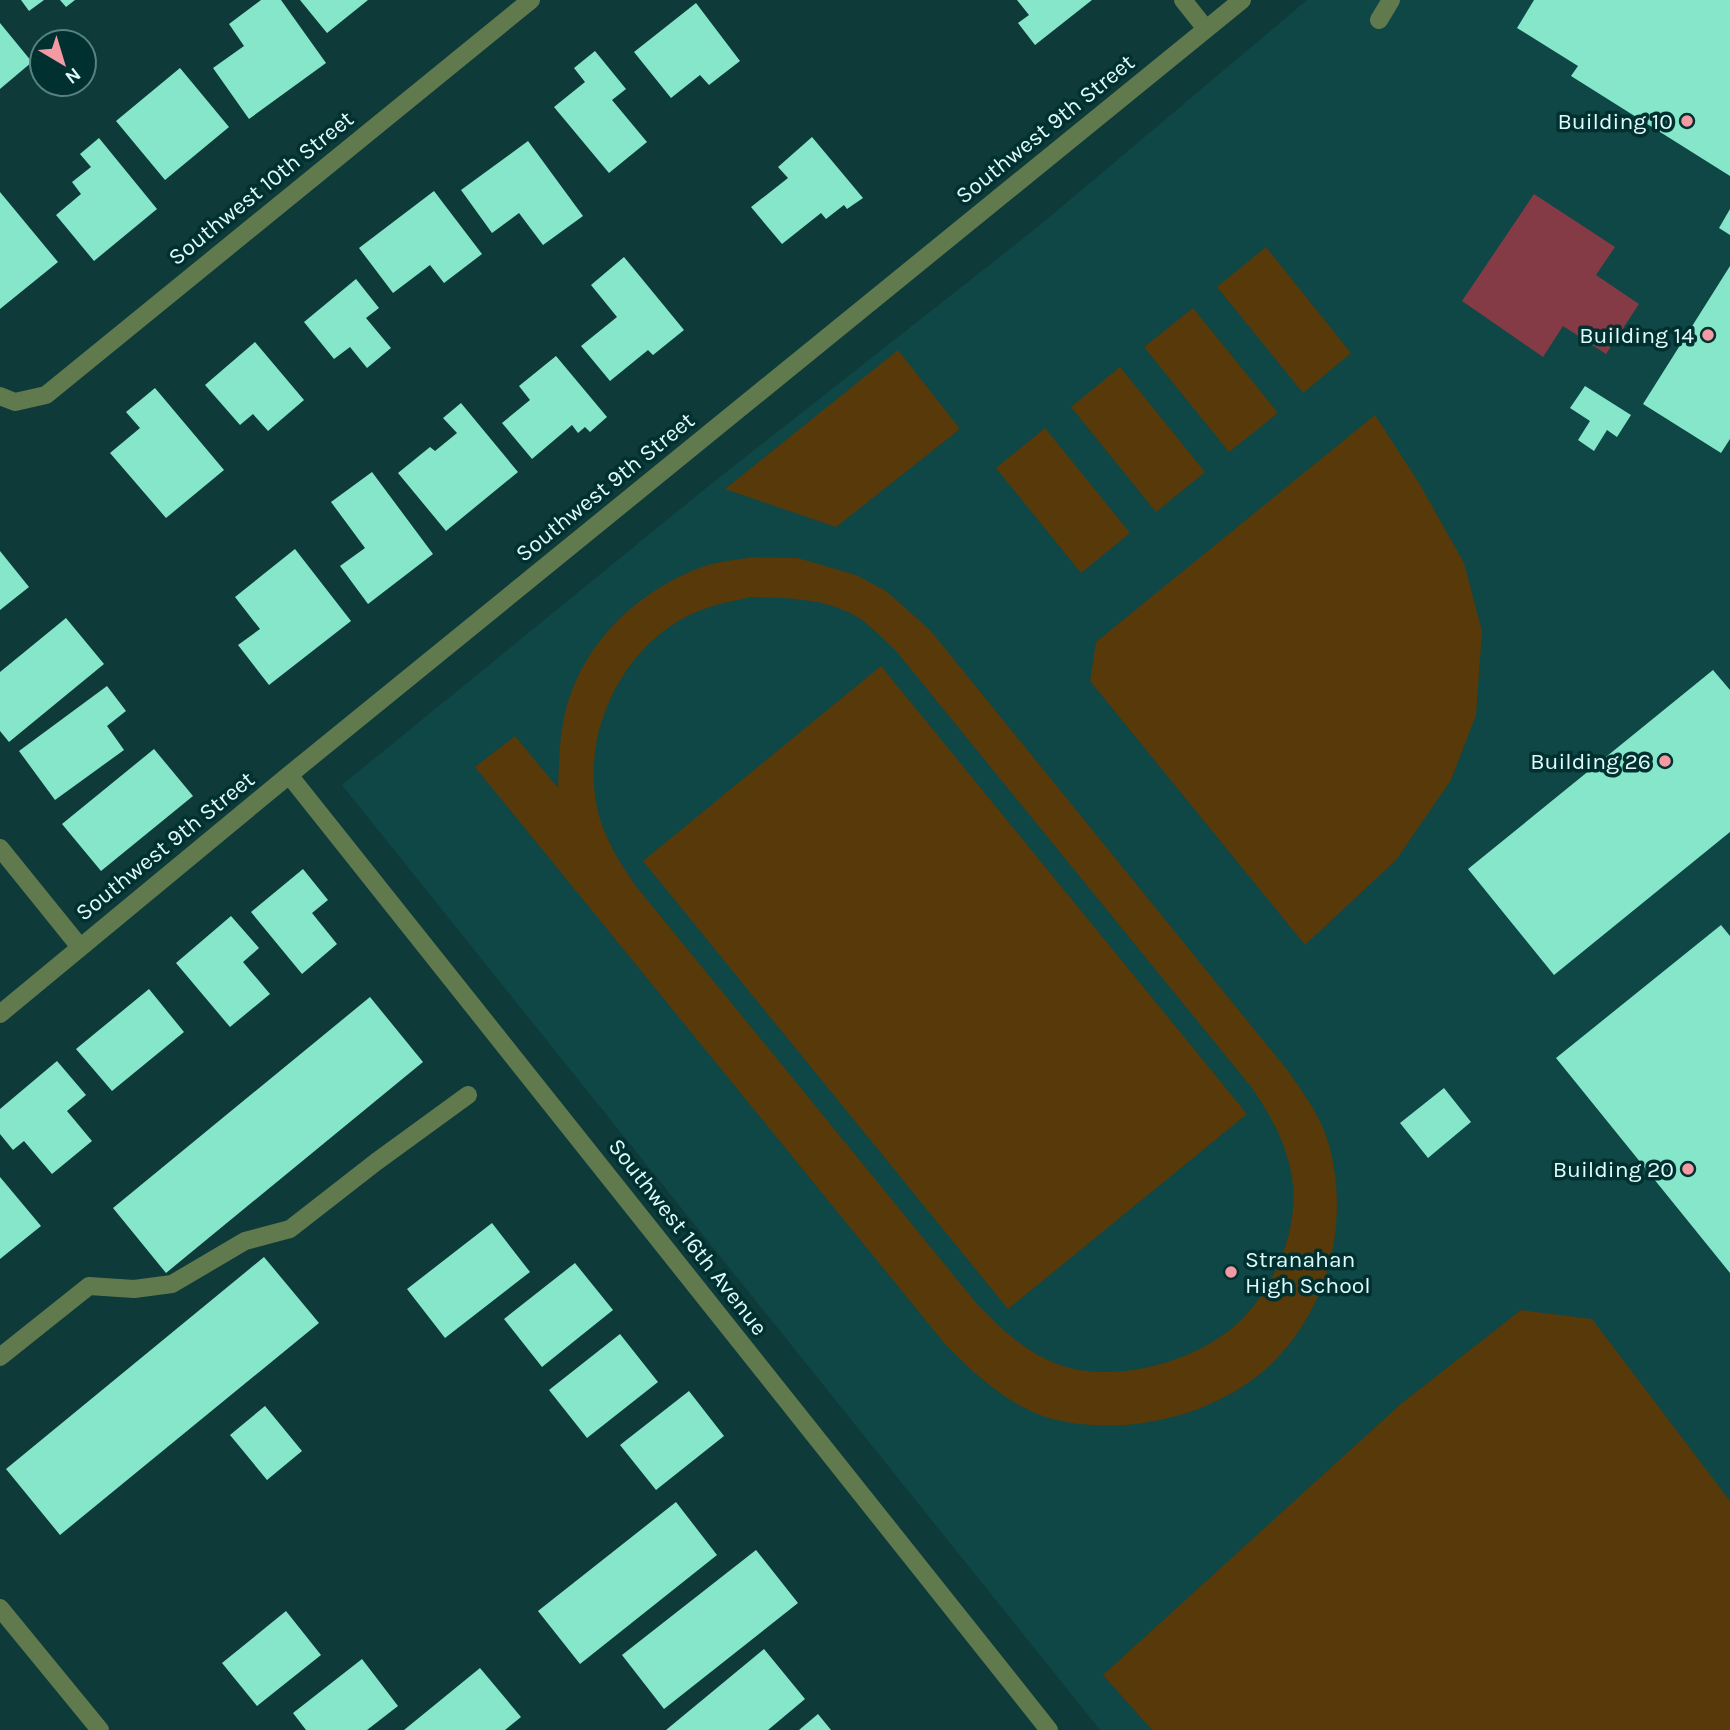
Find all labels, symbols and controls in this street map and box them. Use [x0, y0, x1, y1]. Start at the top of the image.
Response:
north arrow [28, 28, 98, 98]
street label: Southwest 9th Street [950, 48, 1140, 209]
text: N [61, 63, 85, 88]
street label: Southwest 10th Street [163, 105, 359, 271]
place label: Building 10 [1557, 108, 1673, 135]
marker: Building 10 [1679, 113, 1695, 129]
place label: Building 14 [1579, 322, 1694, 349]
marker: Building 14 [1700, 327, 1716, 343]
street label: Southwest 9th Street [510, 406, 700, 567]
place label: Building 26 [1530, 748, 1651, 775]
marker: Building 26 [1657, 753, 1673, 769]
street label: Southwest 9th Street [70, 765, 260, 926]
street label: Southwest 16th Avenue [603, 1133, 773, 1341]
place label: Building 20 [1553, 1156, 1674, 1183]
marker: Building 20 [1680, 1161, 1696, 1177]
place label: Stranahan High School [1245, 1246, 1371, 1299]
marker: Stranahan High School [1223, 1264, 1239, 1280]

